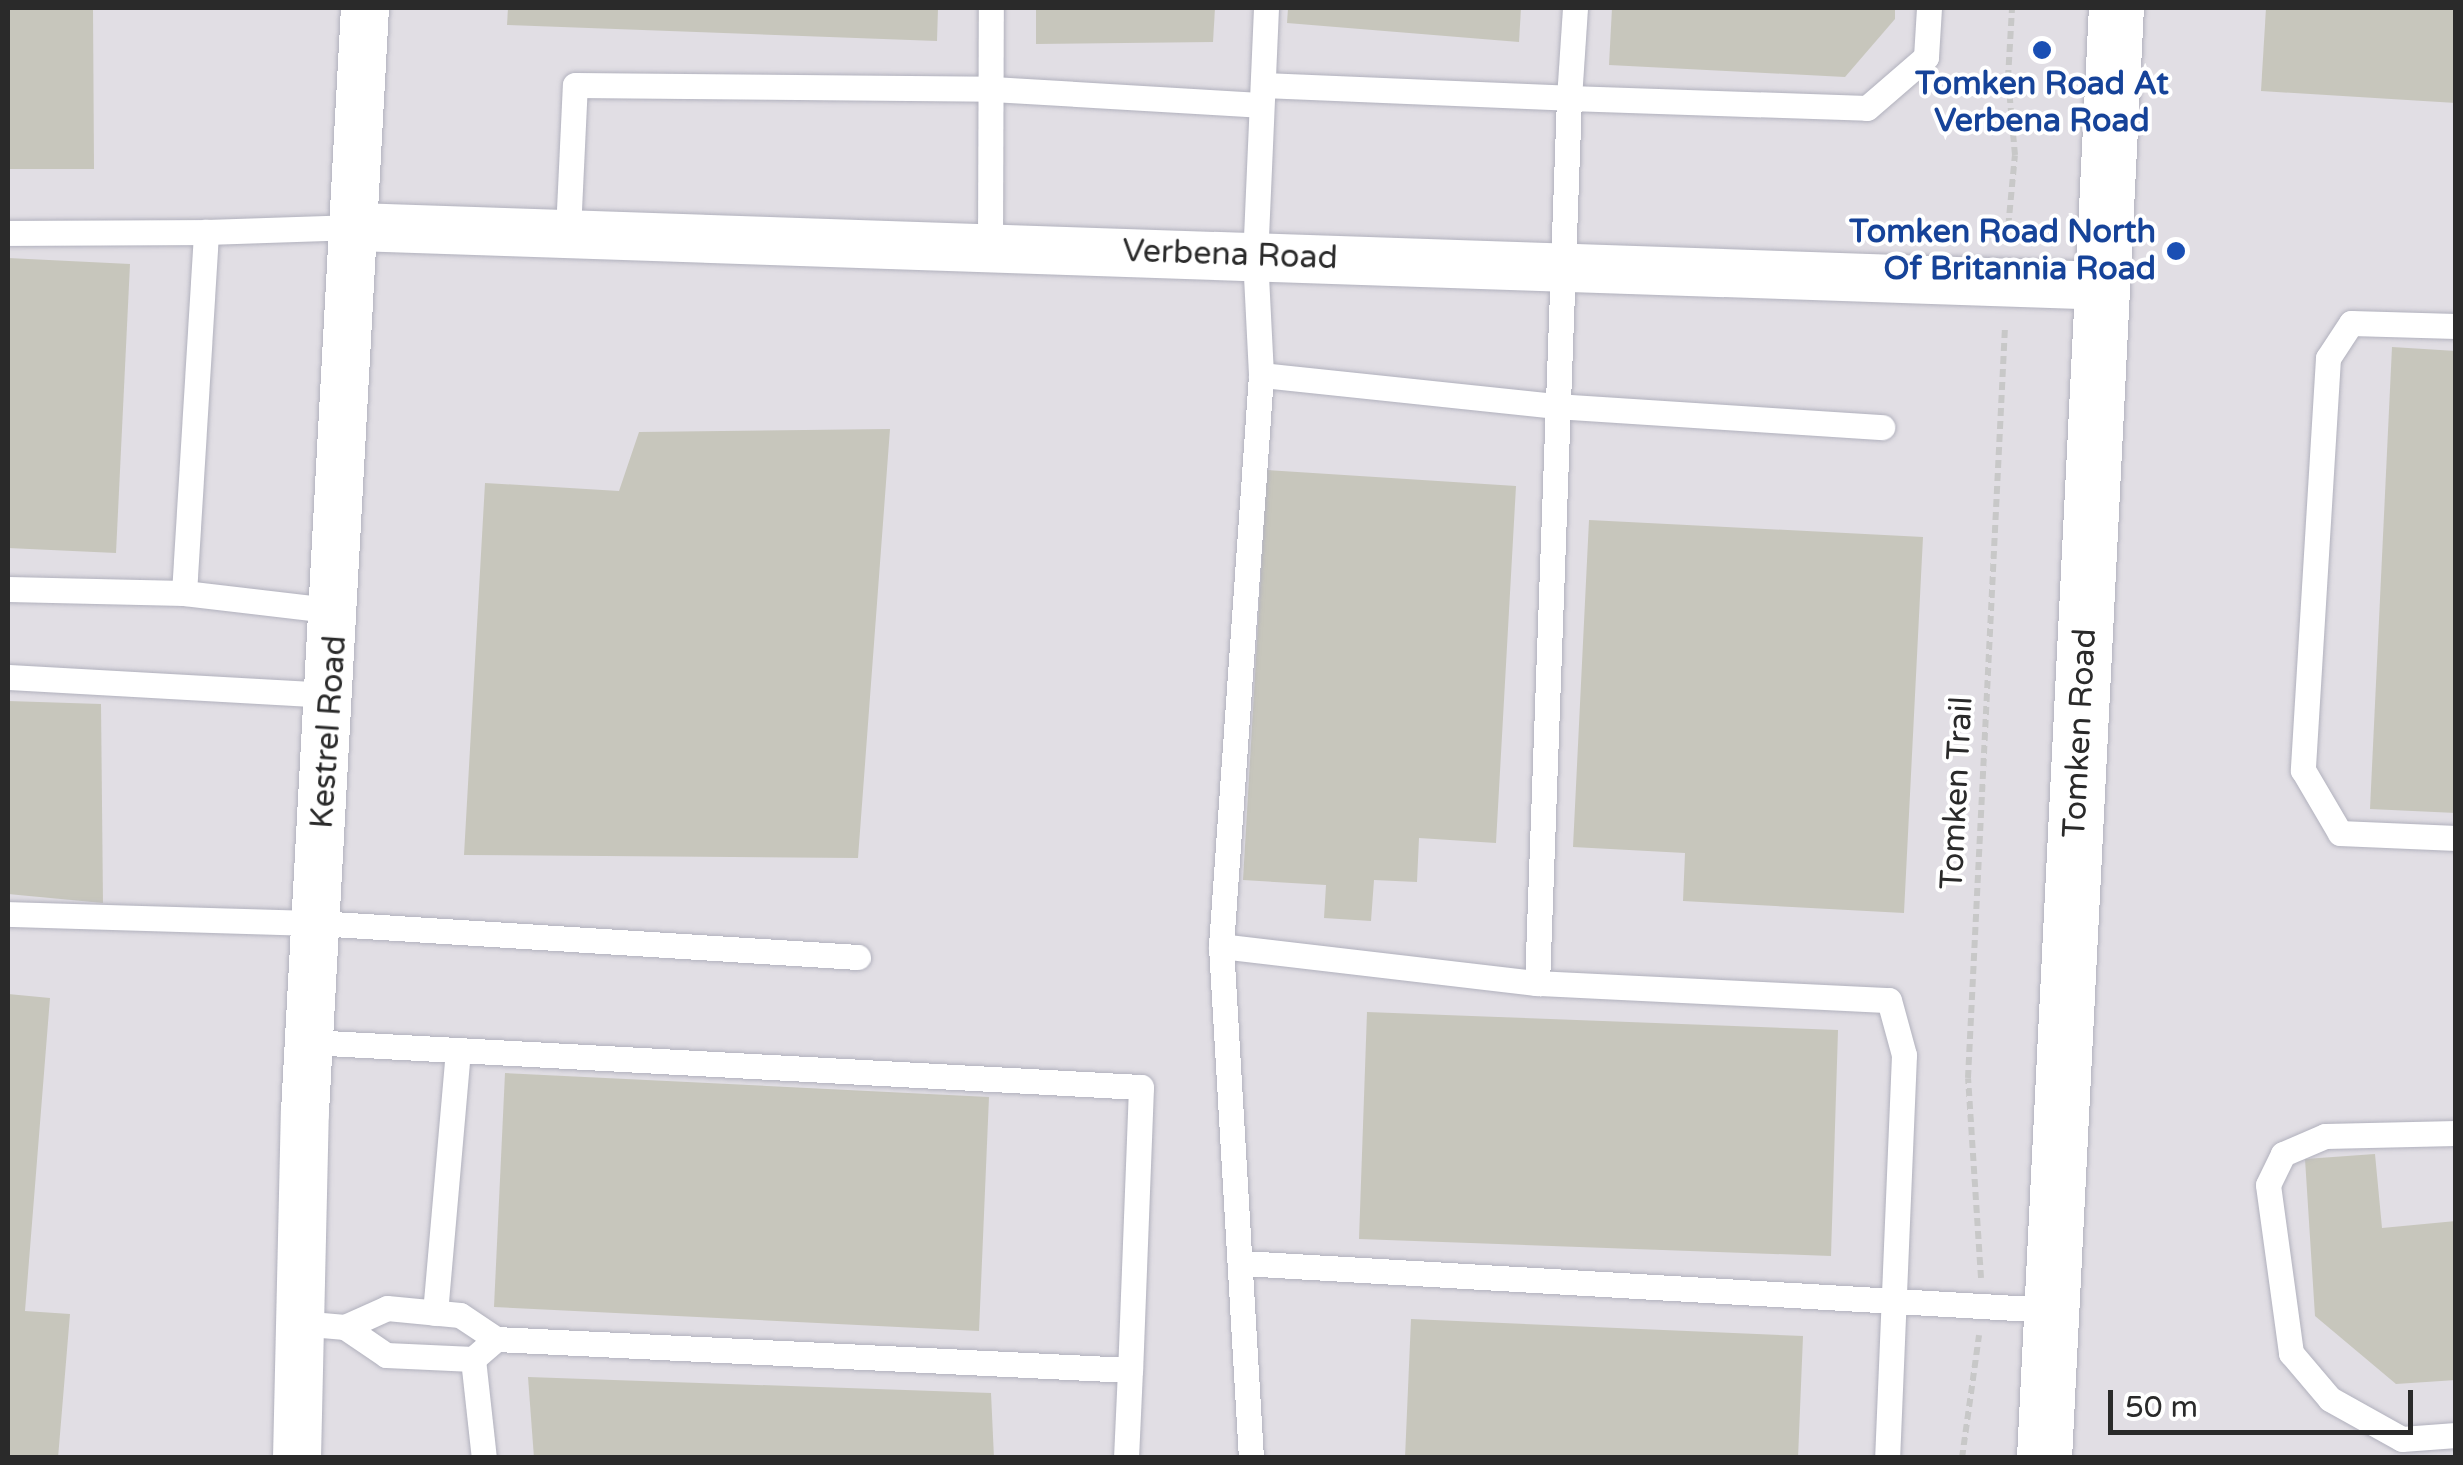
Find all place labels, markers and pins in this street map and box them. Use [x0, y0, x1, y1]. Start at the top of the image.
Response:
marker: Tomken Road At Verbena Road [2031, 39, 2053, 61]
place label: Tomken Road At Verbena Road [1915, 66, 2169, 141]
place label: Tomken Road North Of Britannia Road [1849, 214, 2156, 289]
marker: Tomken Road North Of Britannia Road [2165, 240, 2187, 262]

